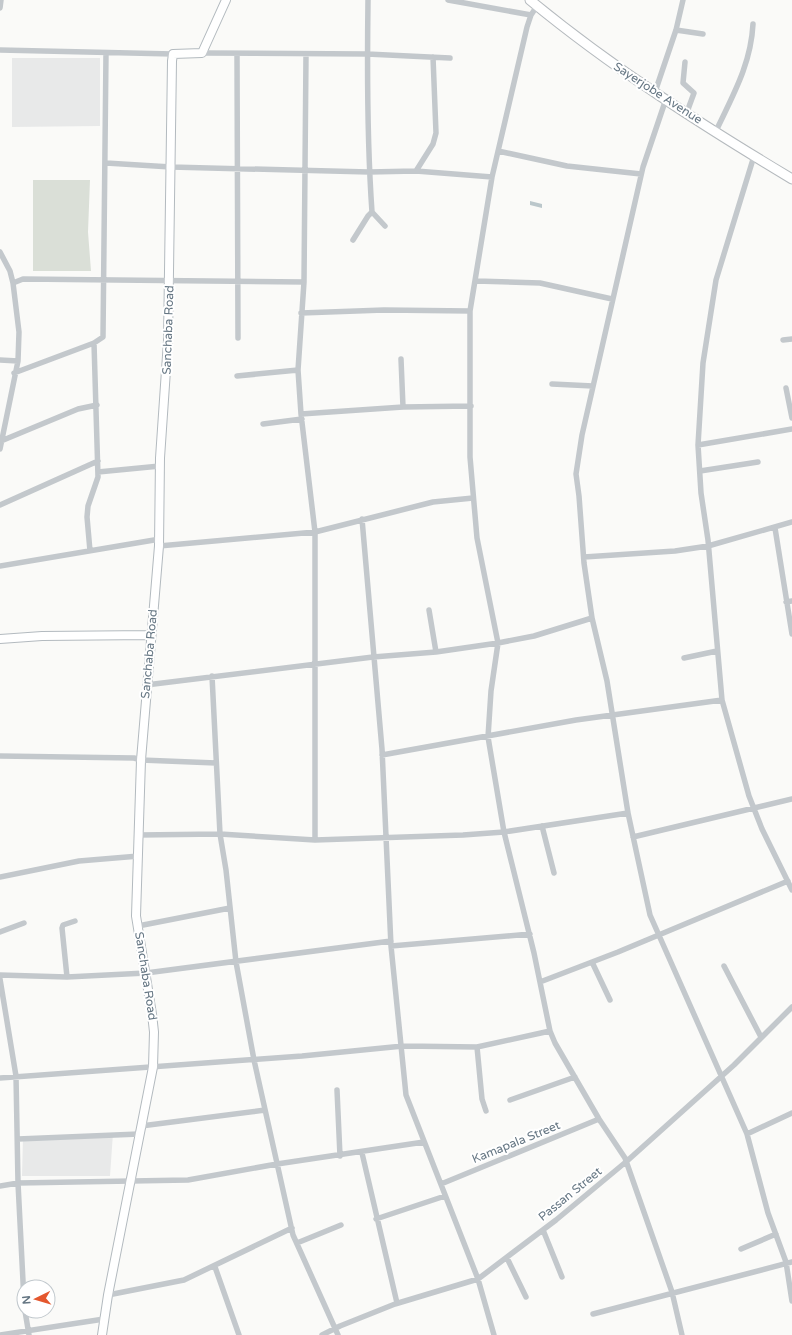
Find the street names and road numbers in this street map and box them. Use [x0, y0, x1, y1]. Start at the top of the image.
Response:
street label: Sayerjobe Avenue [611, 59, 705, 127]
street label: Sanchaba Road [159, 285, 177, 375]
street label: Sanchaba Road [138, 609, 160, 699]
street label: Sanchaba Road [132, 931, 160, 1021]
street label: Kamapala Street [470, 1118, 563, 1166]
street label: Passan Street [535, 1164, 605, 1224]

